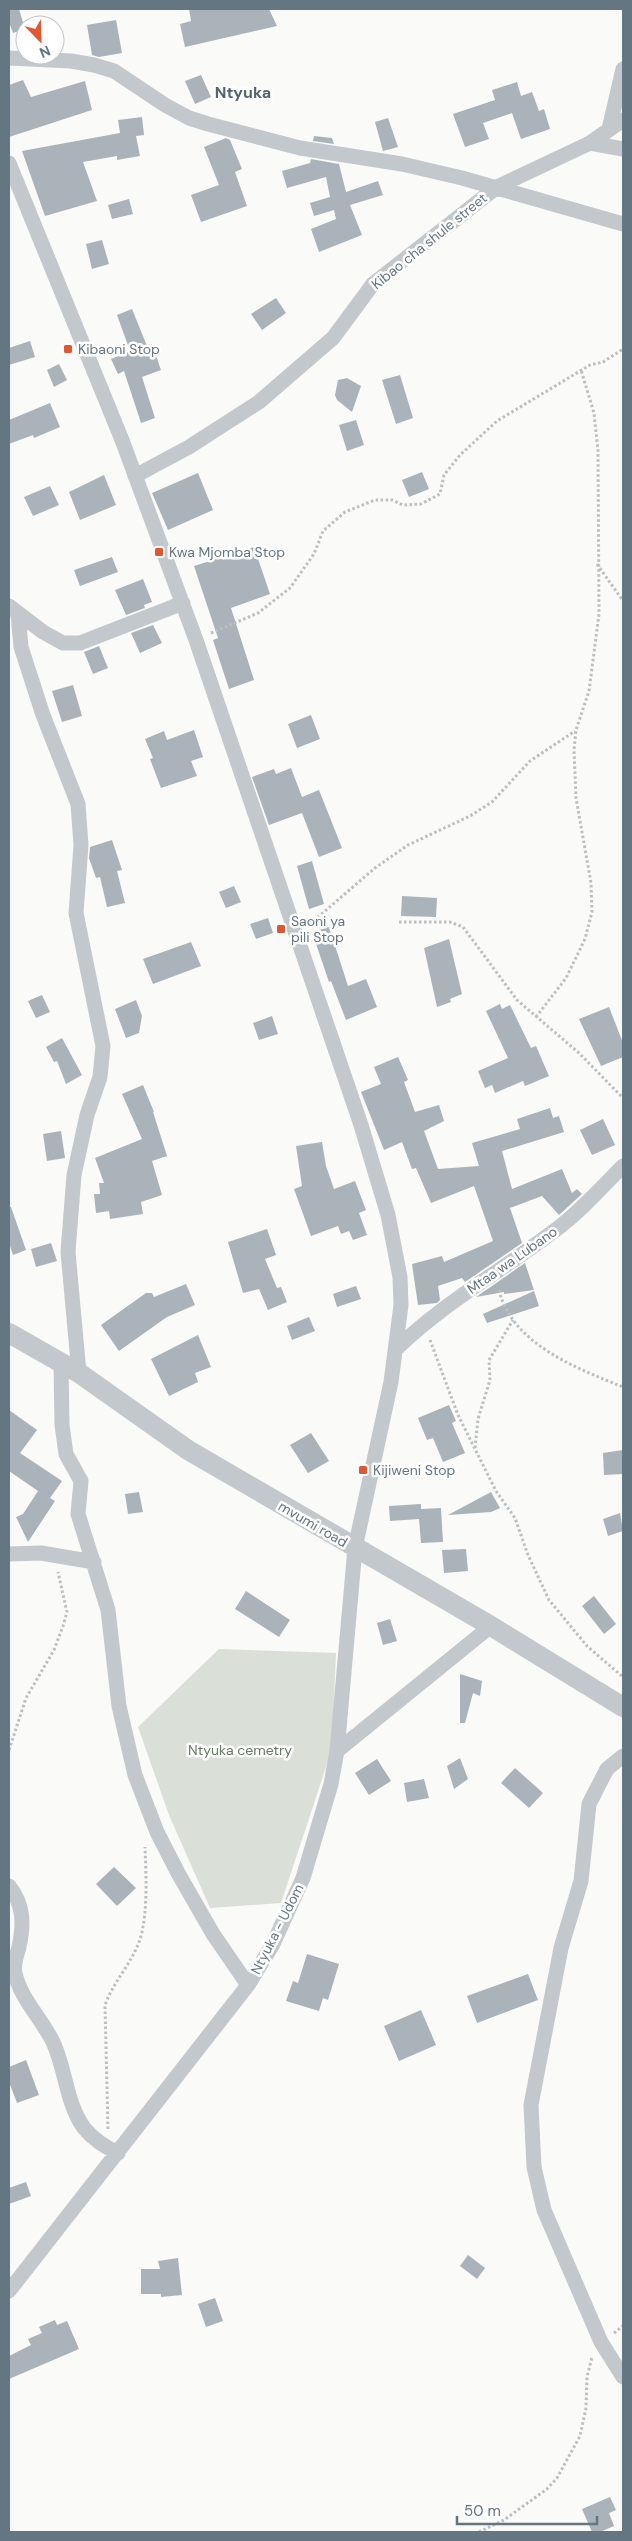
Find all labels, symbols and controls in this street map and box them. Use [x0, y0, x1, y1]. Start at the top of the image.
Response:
north arrow [15, 15, 65, 65]
text: N [37, 42, 53, 62]
district label: Ntyuka [215, 82, 271, 103]
street label: Kibao cha shule street [368, 189, 490, 293]
place label: Kibaoni Stop [78, 340, 160, 358]
marker: Kibaoni Stop [62, 343, 74, 355]
place label: Kwa Mjomba Stop [169, 543, 285, 561]
marker: Kwa Mjomba Stop [153, 546, 165, 558]
place label: Saoni ya pili Stop [291, 912, 345, 946]
marker: Saoni ya pili Stop [275, 923, 287, 935]
street label: Mtaa wa Lubano [463, 1222, 561, 1298]
place label: Kijiweni Stop [373, 1461, 455, 1479]
marker: Kijiweni Stop [357, 1464, 369, 1476]
street label: mvumi road [275, 1497, 351, 1551]
park label: Ntyuka cemetry [188, 1741, 292, 1759]
street label: Ntyuka - Udom [246, 1881, 308, 1977]
scale bar [457, 2494, 597, 2526]
text: 50 m [464, 2501, 501, 2521]

